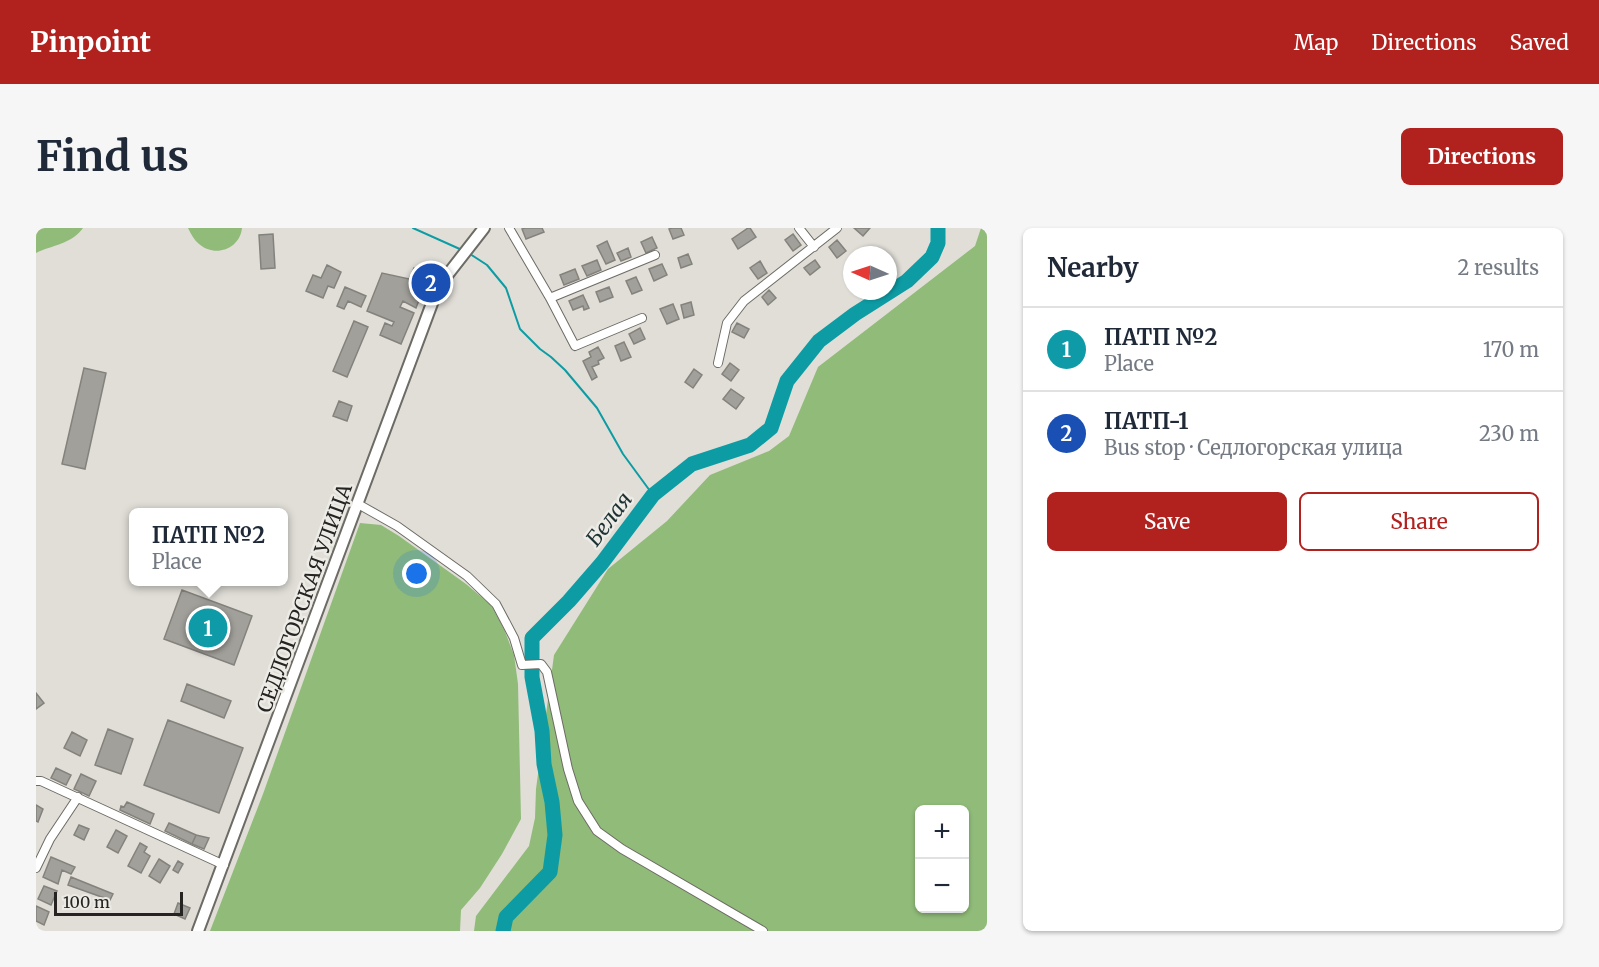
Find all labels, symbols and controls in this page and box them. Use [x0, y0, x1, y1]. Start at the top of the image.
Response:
text: Pinpoint [30, 24, 151, 60]
text: Map [1294, 29, 1338, 56]
text: Directions [1371, 29, 1476, 56]
text: Saved [1509, 29, 1569, 56]
button: Directions [1401, 128, 1563, 185]
text: Find us [36, 130, 189, 182]
north arrow [843, 246, 897, 300]
text: Nearby [1047, 251, 1139, 284]
text: 2 results [1457, 255, 1539, 280]
pin: 2 [412, 260, 450, 306]
text: ПАТП №2 [1104, 323, 1217, 351]
text: 1 [1062, 337, 1071, 362]
text: 170 m [1483, 337, 1539, 362]
text: Place [1104, 351, 1154, 376]
text: ПАТП-1 [1104, 407, 1189, 435]
text: 2 [1061, 421, 1072, 446]
text: 230 m [1479, 421, 1539, 446]
text: Bus stop · Седлогорская улица [1104, 435, 1403, 460]
street label: СЕДЛОГОРСКАЯ УЛИЦА [251, 479, 357, 716]
water label: Белая [580, 487, 638, 551]
button: Save [1047, 492, 1287, 551]
button: Share [1299, 492, 1539, 551]
popup [129, 508, 288, 586]
text: ПАТП №2 [152, 521, 265, 549]
text: Place [152, 549, 202, 574]
your location [402, 559, 431, 588]
pin: 1 [188, 606, 228, 650]
map controls [915, 805, 969, 913]
button: + [915, 805, 969, 859]
button: − [915, 859, 969, 913]
scale bar [54, 889, 183, 916]
text: 100 m [63, 892, 110, 912]

